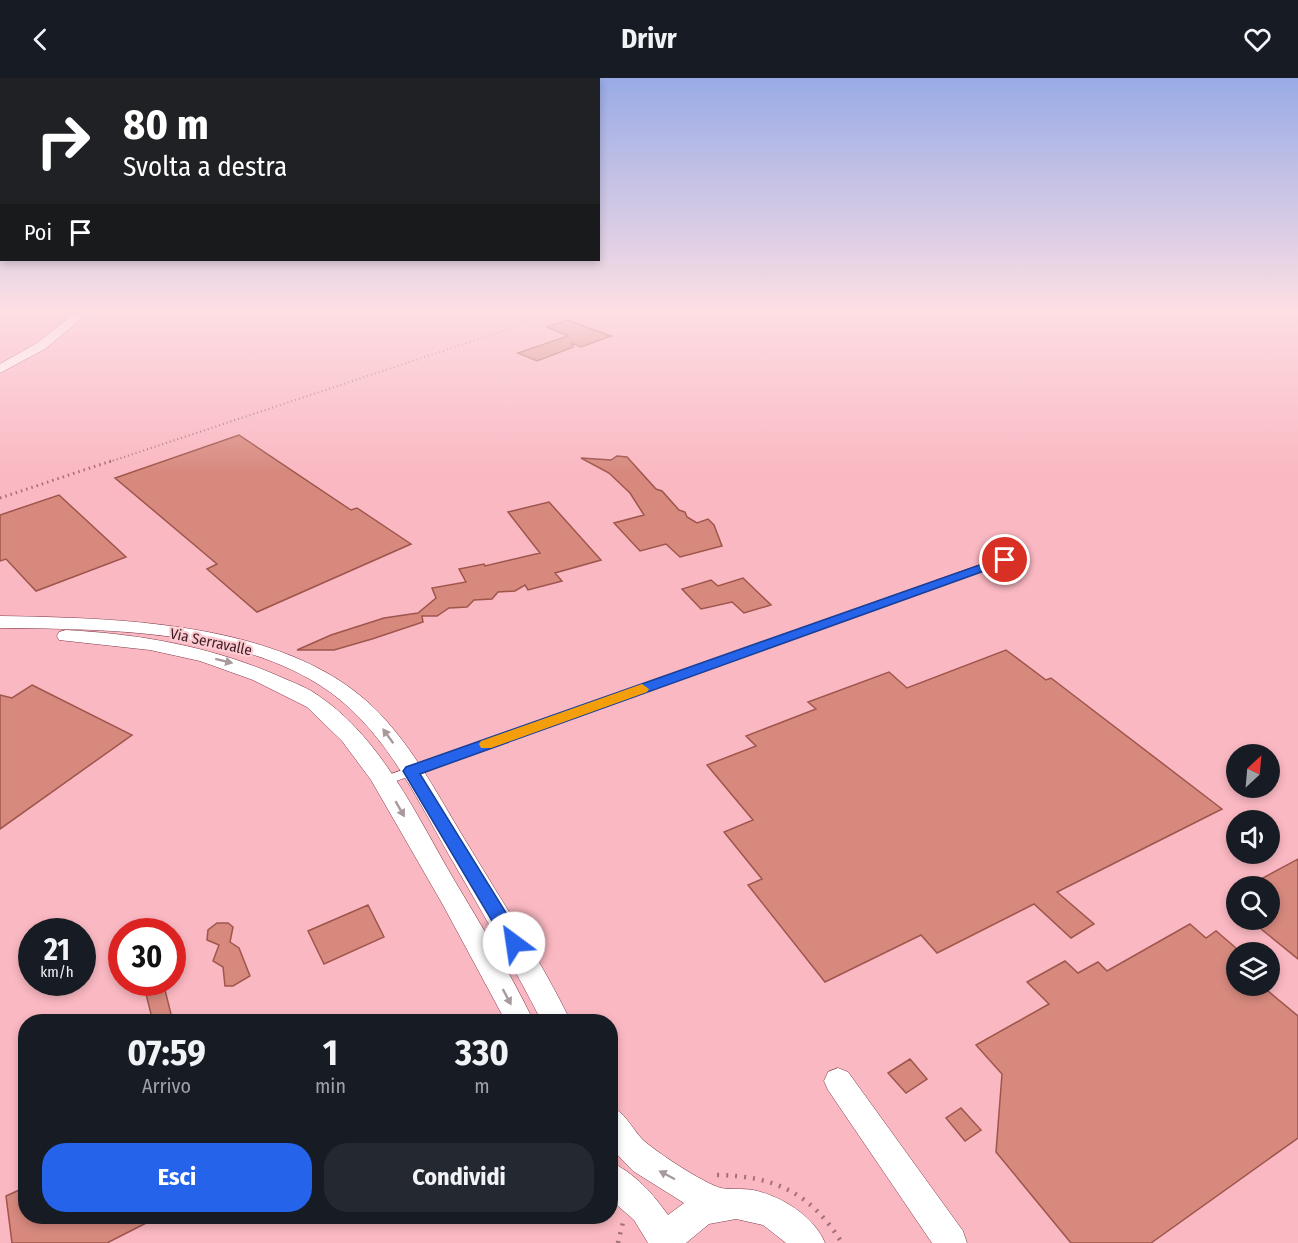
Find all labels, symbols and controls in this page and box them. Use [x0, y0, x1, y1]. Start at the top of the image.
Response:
icon: back [24, 23, 57, 56]
text: Drivr [621, 23, 677, 55]
icon: heart [1241, 23, 1274, 56]
text: 80 m [123, 100, 209, 150]
icon: right [24, 102, 102, 180]
text: Svolta a destra [123, 151, 287, 183]
icon: arrive [64, 216, 97, 249]
text: Poi [24, 219, 52, 246]
pin [979, 534, 1030, 585]
icon: arrive [988, 543, 1021, 576]
street label: Via Serravalle [168, 625, 254, 659]
one-way arrow [215, 657, 233, 667]
one-way arrow [382, 729, 394, 745]
north arrow [1226, 744, 1280, 798]
map controls [1226, 744, 1280, 996]
one-way arrow [395, 801, 406, 817]
button: sound [1226, 810, 1280, 864]
button: search [1226, 876, 1280, 930]
position arrow [482, 911, 546, 975]
speed limit sign: 30 [108, 918, 186, 996]
text: 21 [44, 932, 70, 968]
button: layers [1226, 942, 1280, 996]
text: km/h [40, 963, 74, 981]
one-way arrow [502, 988, 512, 1005]
text: 07:59 [127, 1031, 206, 1075]
text: 1 [323, 1031, 338, 1075]
text: 330 [455, 1031, 509, 1075]
text: Arrivo [142, 1074, 191, 1098]
text: min [315, 1074, 346, 1098]
text: m [474, 1074, 490, 1098]
button: Esci [42, 1143, 312, 1212]
button: Condividi [324, 1143, 594, 1212]
one-way arrow [659, 1170, 676, 1180]

